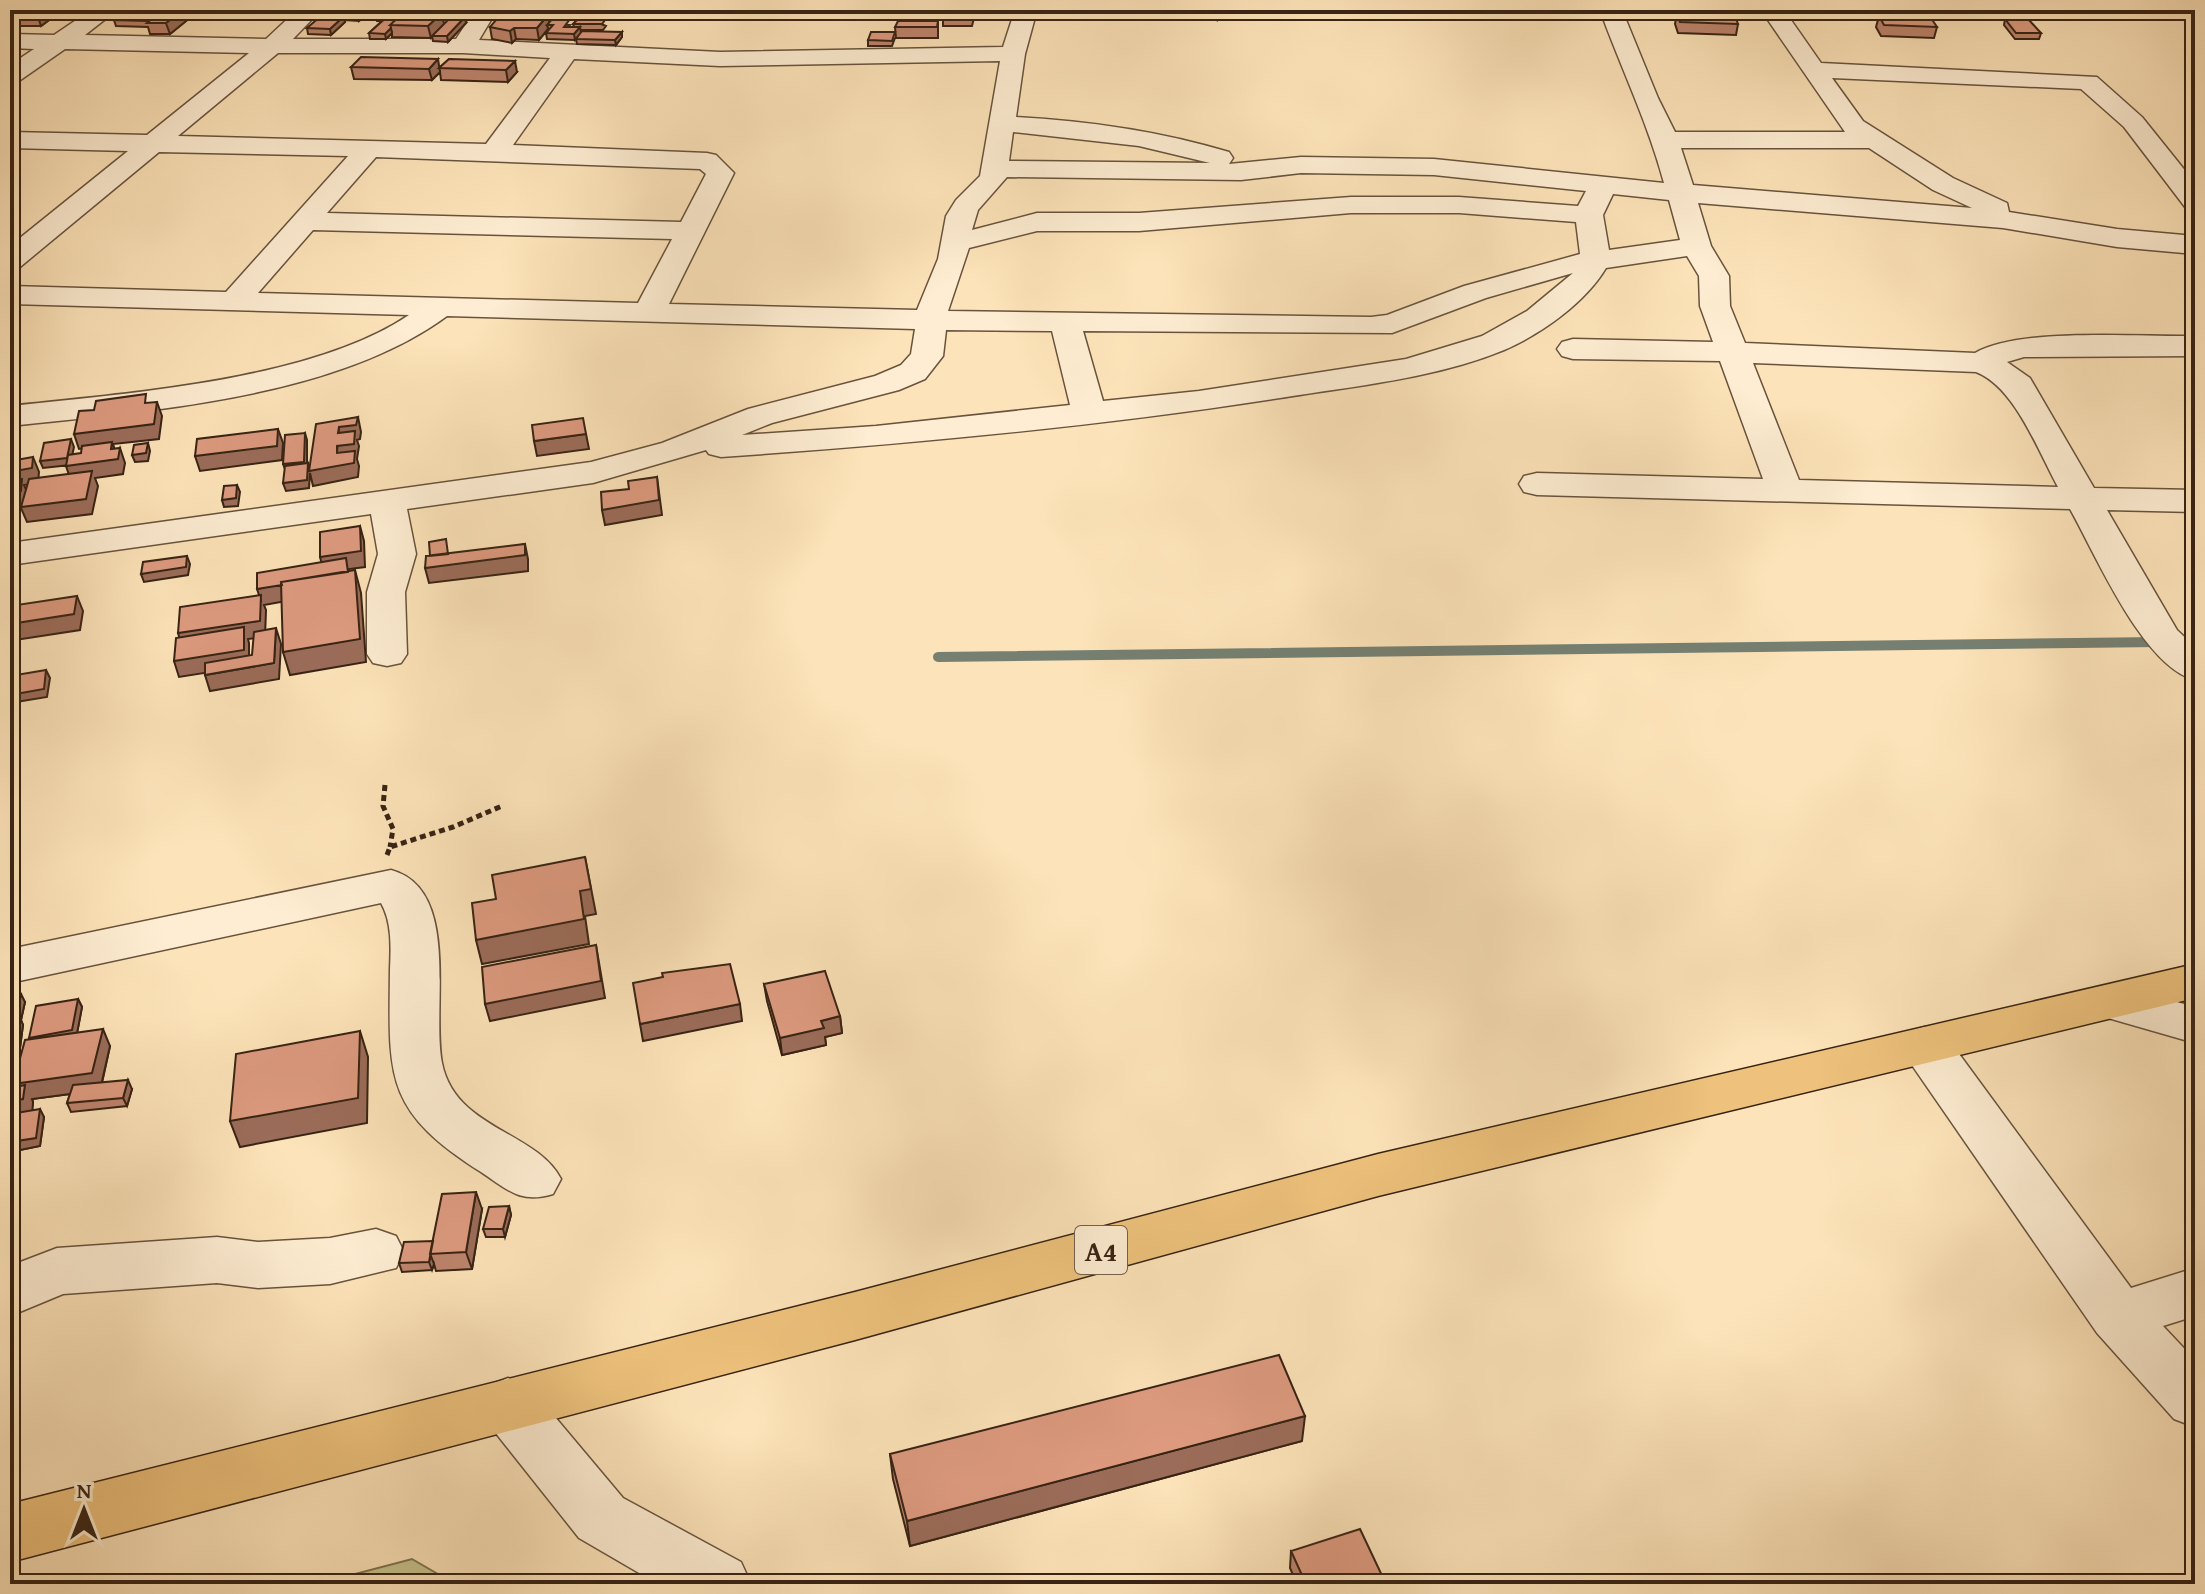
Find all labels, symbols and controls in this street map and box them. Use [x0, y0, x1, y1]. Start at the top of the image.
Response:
road number: A4 [1075, 1226, 1127, 1274]
north arrow [44, 1470, 124, 1550]
text: N [77, 1474, 92, 1506]

